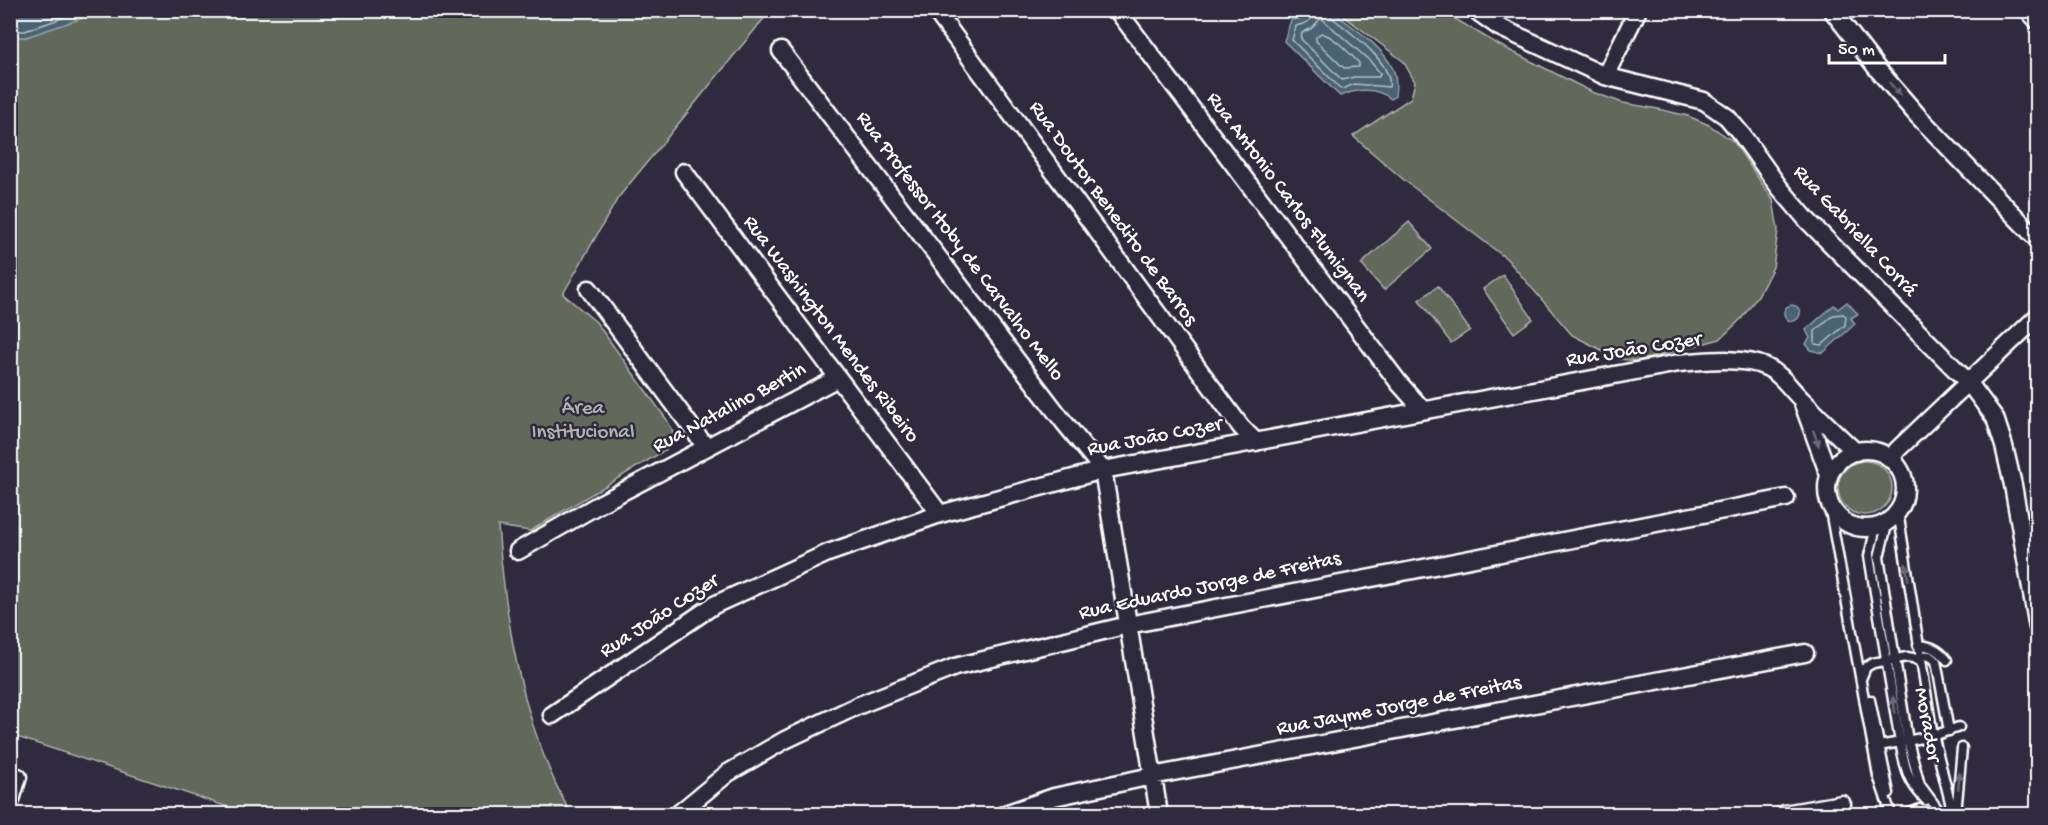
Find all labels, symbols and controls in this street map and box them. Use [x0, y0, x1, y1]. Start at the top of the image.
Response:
scale bar [1829, 27, 1944, 65]
text: 50 m [1838, 40, 1875, 61]
one-way arrow [1888, 81, 1901, 96]
street label: Rua Antonio Carlos Flumignan [1200, 88, 1374, 308]
street label: Rua Doutor Benedito de Barros [1022, 97, 1203, 332]
street label: Rua Professor Itoby de Carvalho Mello [849, 107, 1069, 387]
street label: Rua Gabriella Corrá [1787, 161, 1922, 304]
street label: Rua Washington Mendes Ribeiro [736, 211, 924, 449]
street label: Rua João Cozer [1564, 328, 1705, 374]
street label: Rua Natalino Bertin [649, 358, 811, 460]
park label: Área Institucional [531, 396, 635, 446]
street label: Rua João Cozer [1085, 412, 1226, 463]
one-way arrow [1812, 429, 1822, 447]
street label: Rua Eduardo Jorge de Freitas [1077, 547, 1344, 627]
one-way arrow [1902, 562, 1911, 581]
street label: Rua João Cozer [596, 568, 726, 665]
street label: Rua Jayme Jorge de Freitas [1275, 671, 1524, 743]
street label: Morador [1907, 686, 1946, 766]
one-way arrow [1889, 696, 1898, 715]
one-way arrow [1954, 772, 1964, 791]

